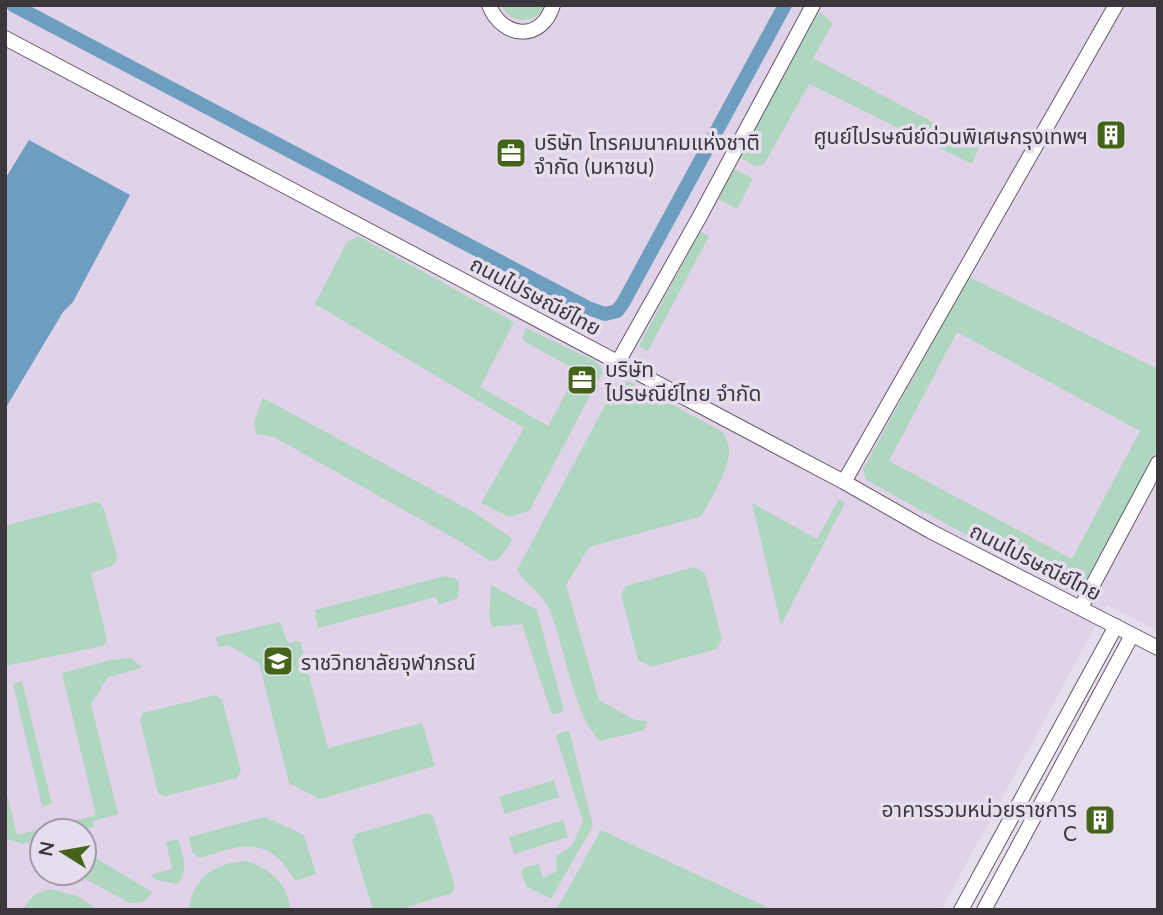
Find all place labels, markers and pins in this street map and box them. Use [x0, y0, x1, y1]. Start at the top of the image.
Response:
building icon: ศูนย์ไปรษณีย์ด่วนพิเศษกรุงเทพฯ [1094, 118, 1128, 152]
place label: ศูนย์ไปรษณีย์ด่วนพิเศษกรุงเทพฯ [813, 123, 1088, 150]
place label: บริษัท โทรคมนาคมแห่งชาติ จำกัด (มหาชน) [534, 129, 760, 178]
office icon: บริษัท โทรคมนาคมแห่งชาติ จำกัด (มหาชน) [494, 136, 528, 170]
place label: บริษัท ไปรษณีย์ไทย จำกัด [604, 356, 761, 405]
office icon: บริษัท ไปรษณีย์ไทย จำกัด [565, 363, 599, 397]
school or university icon: ราชวิทยาลัยจุฬาภรณ์ [261, 644, 295, 678]
place label: ราชวิทยาลัยจุฬาภรณ์ [301, 649, 476, 676]
place label: อาคารรวมหน่วยราชการ C [882, 796, 1077, 845]
building icon: อาคารรวมหน่วยราชการ C [1083, 803, 1117, 837]

